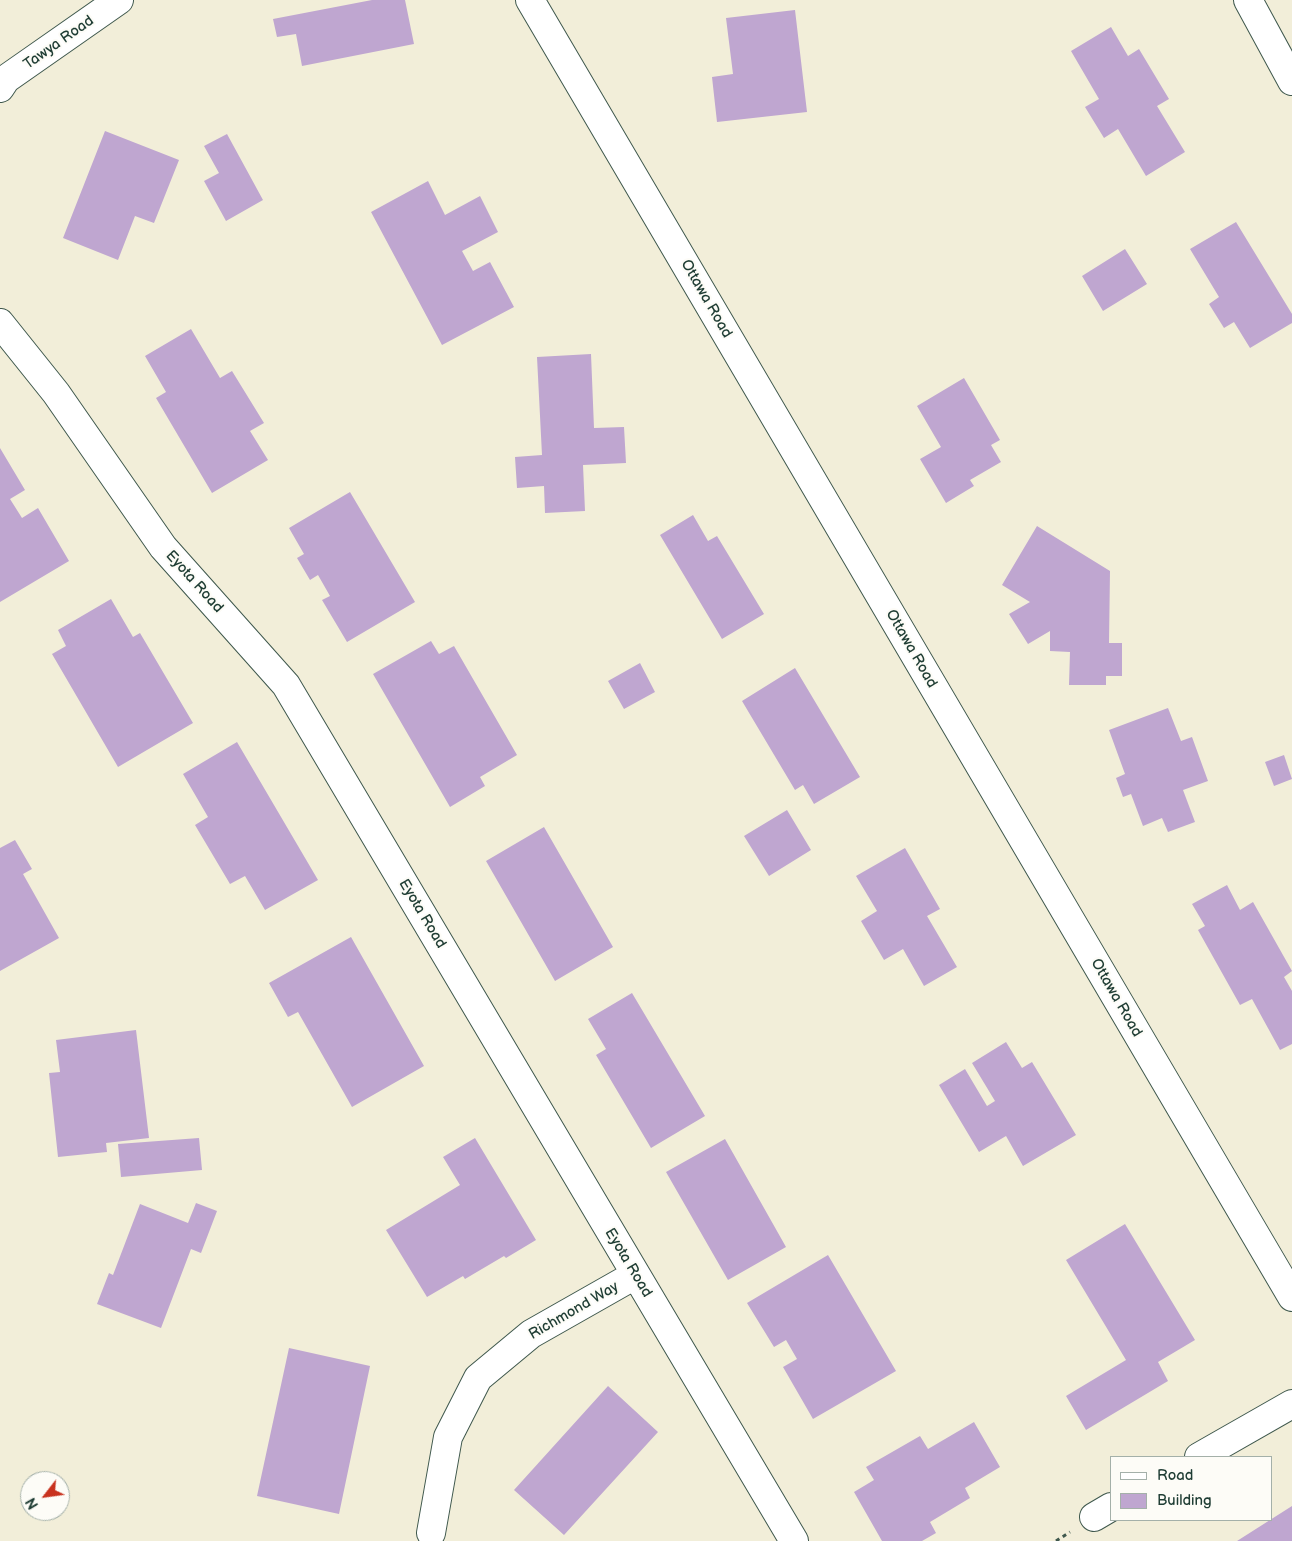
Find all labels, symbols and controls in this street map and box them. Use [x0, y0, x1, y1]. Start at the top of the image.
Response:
street label: Tawya Road [20, 12, 98, 74]
street label: Ottawa Road [676, 257, 736, 341]
street label: Eyota Road [161, 547, 227, 617]
street label: Ottawa Road [881, 607, 941, 691]
street label: Eyota Road [394, 876, 450, 952]
street label: Ottawa Road [1086, 956, 1146, 1040]
street label: Eyota Road [600, 1225, 656, 1301]
street label: Richmond Way [526, 1278, 622, 1344]
legend [1110, 1456, 1272, 1521]
text: Road [1157, 1466, 1193, 1485]
north arrow [20, 1471, 70, 1521]
text: Building [1157, 1491, 1212, 1510]
text: N [22, 1494, 42, 1512]

